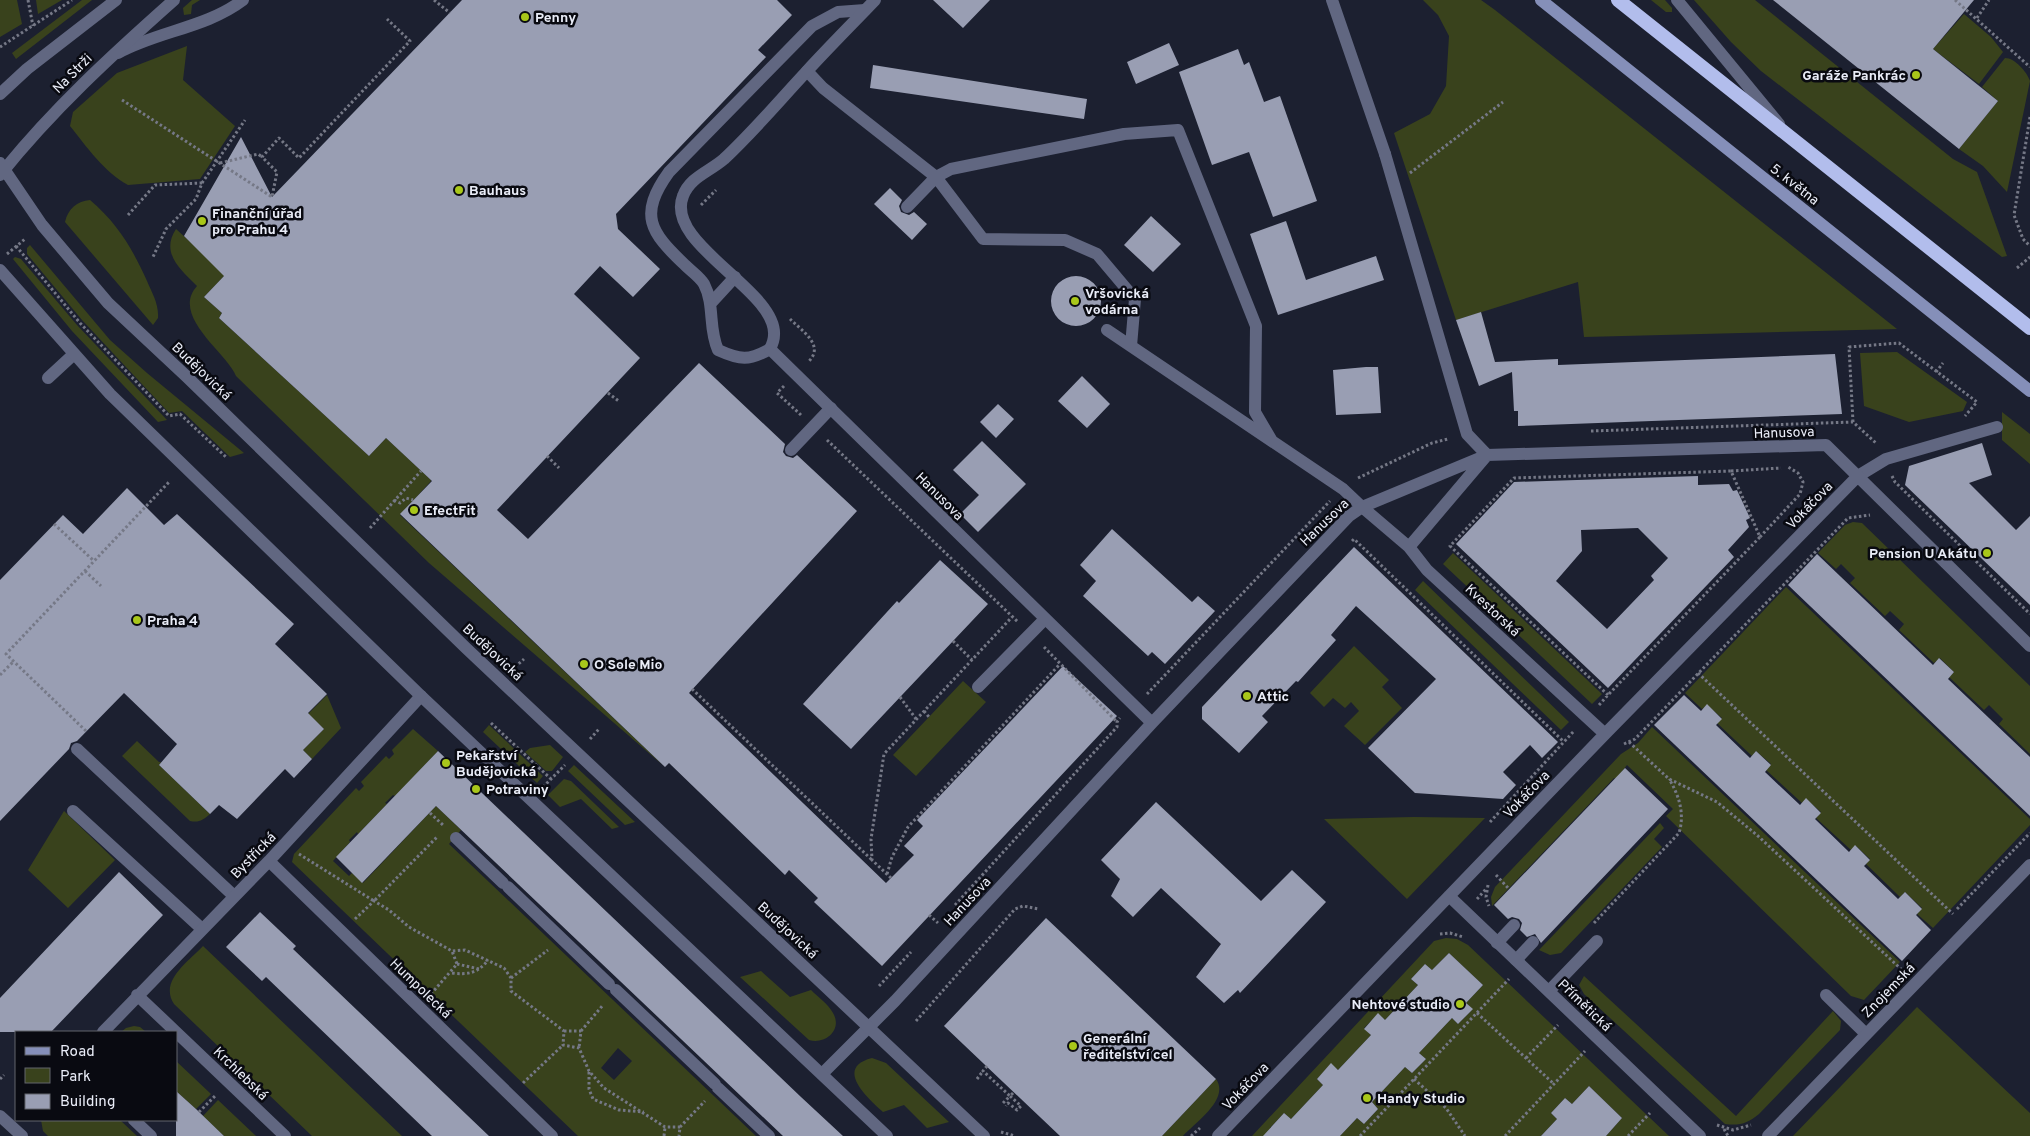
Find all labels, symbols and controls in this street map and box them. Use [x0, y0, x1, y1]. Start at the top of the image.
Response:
place label: Penny [535, 10, 576, 27]
marker: Penny [519, 11, 531, 23]
street label: Na Strži [50, 51, 96, 97]
place label: Garáže Pankrác [1802, 68, 1906, 85]
marker: Garáže Pankrác [1910, 69, 1922, 81]
street label: 5. května [1766, 161, 1822, 210]
place label: Bauhaus [469, 183, 526, 200]
marker: Bauhaus [453, 184, 465, 196]
place label: Finanční úřad pro Prahu 4 [212, 206, 302, 239]
marker: Finanční úřad pro Prahu 4 [196, 215, 208, 227]
place label: Vršovická vodárna [1085, 286, 1149, 319]
marker: Vršovická vodárna [1069, 295, 1081, 307]
street label: Budějovická [168, 339, 234, 405]
street label: Hanusova [1753, 424, 1815, 443]
street label: Hanusova [911, 469, 967, 525]
street label: Vokáčova [1783, 479, 1837, 533]
street label: Hanusova [1297, 496, 1353, 550]
place label: EfectFit [424, 503, 476, 520]
marker: EfectFit [408, 504, 420, 516]
place label: Pension U Akátu [1869, 546, 1977, 563]
marker: Pension U Akátu [1981, 547, 1993, 559]
street label: Kvestorská [1461, 581, 1523, 641]
place label: Praha 4 [147, 613, 198, 630]
marker: Praha 4 [131, 614, 143, 626]
street label: Budějovická [458, 621, 526, 685]
place label: O Sole Mio [594, 657, 663, 674]
marker: O Sole Mio [578, 658, 590, 670]
place label: Attic [1257, 689, 1289, 706]
marker: Attic [1241, 690, 1253, 702]
place label: Pekařství Budějovická [456, 748, 536, 781]
marker: Pekařství Budějovická [440, 757, 452, 769]
street label: Vokáčova [1500, 768, 1554, 822]
place label: Potraviny [486, 782, 549, 799]
marker: Potraviny [470, 783, 482, 795]
street label: Bystřická [228, 829, 280, 883]
street label: Hanusova [941, 874, 995, 930]
street label: Budějovická [753, 899, 821, 963]
street label: Humpolecká [386, 956, 454, 1023]
street label: Znojemská [1859, 960, 1919, 1022]
street label: Přímětická [1554, 976, 1614, 1036]
place label: Nehtové studio [1351, 997, 1450, 1014]
marker: Nehtové studio [1454, 998, 1466, 1010]
legend [15, 1031, 178, 1121]
place label: Generální ředitelství cel [1083, 1031, 1173, 1064]
marker: Generální ředitelství cel [1067, 1040, 1079, 1052]
text: Road [60, 1043, 95, 1062]
street label: Krchlebská [209, 1044, 271, 1104]
street label: Vokáčova [1219, 1060, 1273, 1114]
text: Park [60, 1068, 91, 1087]
place label: Handy Studio [1377, 1091, 1465, 1108]
marker: Handy Studio [1361, 1092, 1373, 1104]
text: Building [60, 1093, 115, 1112]

